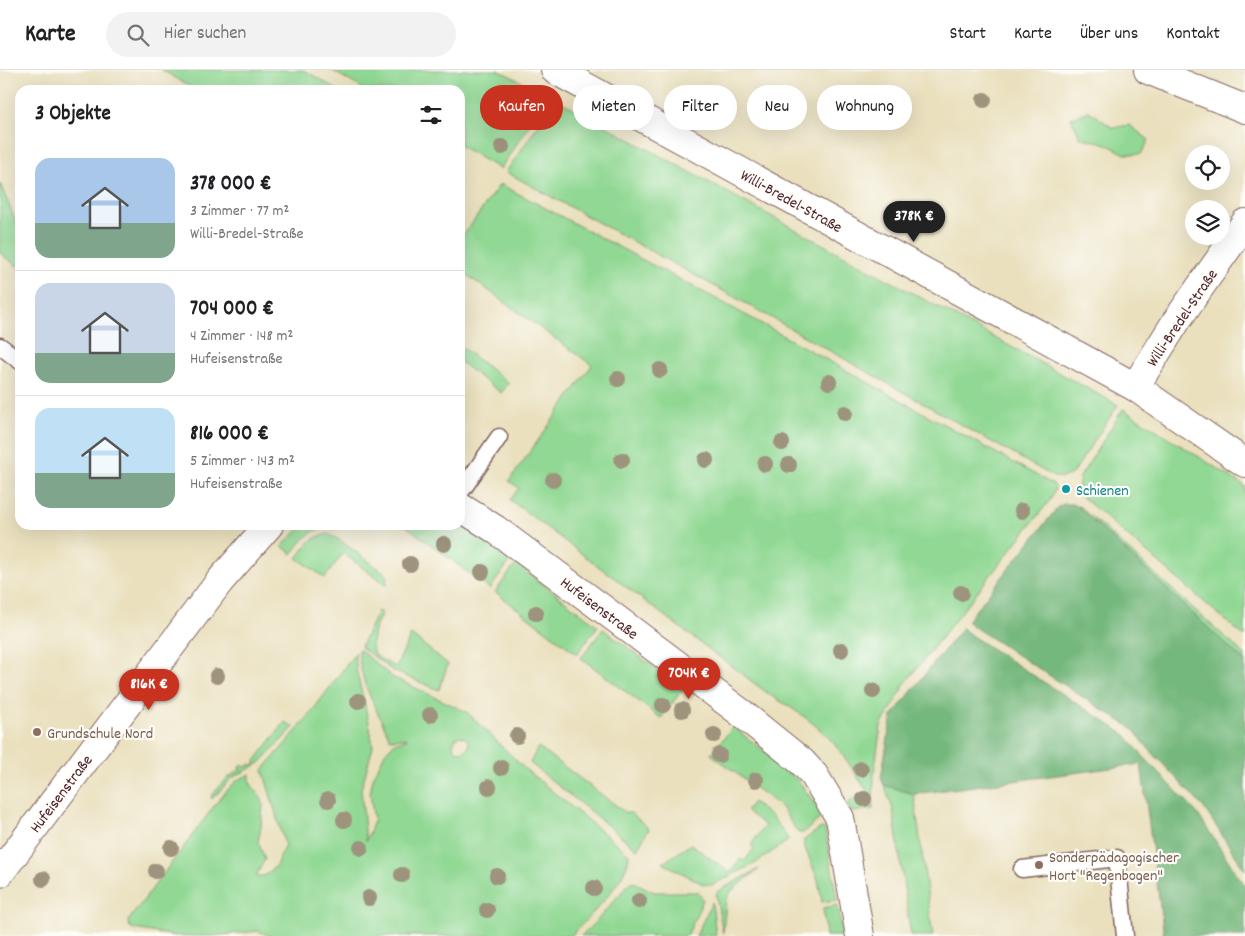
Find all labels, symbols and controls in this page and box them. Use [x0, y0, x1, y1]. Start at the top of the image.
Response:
search box [106, 12, 456, 57]
text: Karte [25, 18, 76, 52]
icon: search [124, 21, 152, 49]
text: Hier suchen [164, 21, 246, 48]
text: Start [950, 22, 986, 47]
text: Karte [1014, 22, 1052, 47]
text: Über uns [1080, 22, 1138, 47]
text: Kontakt [1166, 22, 1220, 47]
chip: Kaufen [480, 85, 563, 130]
chip: Mieten [573, 85, 654, 130]
chip: Filter [664, 85, 737, 130]
chip: Neu [747, 85, 807, 130]
chip: Wohnung [817, 85, 912, 130]
text: 3 Objekte [35, 100, 111, 130]
icon: filters [417, 101, 445, 129]
map controls [1185, 145, 1230, 245]
button: locate [1185, 145, 1230, 190]
street label: Willi-Bredel-Straße [736, 165, 846, 240]
text: 378 000 € [190, 170, 271, 200]
icon: home [75, 178, 135, 238]
text: 3 Zimmer · 77 m² [190, 200, 289, 223]
pin: 378K € [873, 200, 955, 243]
button: layers [1185, 200, 1230, 245]
text: 378K € [894, 205, 934, 228]
text: Willi-Bredel-Straße [190, 223, 304, 246]
street label: Willi-Bredel-Straße [1142, 265, 1224, 372]
text: 704 000 € [190, 295, 274, 325]
icon: home [75, 303, 135, 363]
text: 4 Zimmer · 148 m² [190, 325, 293, 348]
text: Hufeisenstraße [190, 348, 283, 371]
text: 816 000 € [190, 420, 269, 450]
icon: home [75, 428, 135, 488]
text: 5 Zimmer · 143 m² [190, 450, 295, 473]
text: Hufeisenstraße [190, 473, 283, 496]
place label: Schienen [1076, 480, 1129, 503]
marker: Schienen [1060, 483, 1072, 495]
street label: Hufeisenstraße [555, 572, 642, 646]
pin: 704K € [648, 658, 730, 700]
text: 704K € [668, 662, 710, 685]
pin: 816K € [108, 668, 190, 711]
text: 816K € [130, 673, 168, 696]
place label: Grundschule Nord [47, 723, 153, 746]
marker: Grundschule Nord [31, 726, 43, 738]
street label: Hufeisenstraße [25, 751, 99, 838]
place label: Sonderpädagogischer Hort "Regenbogen" [1049, 847, 1179, 888]
marker: Sonderpädagogischer Hort "Regenbogen" [1033, 859, 1045, 871]

